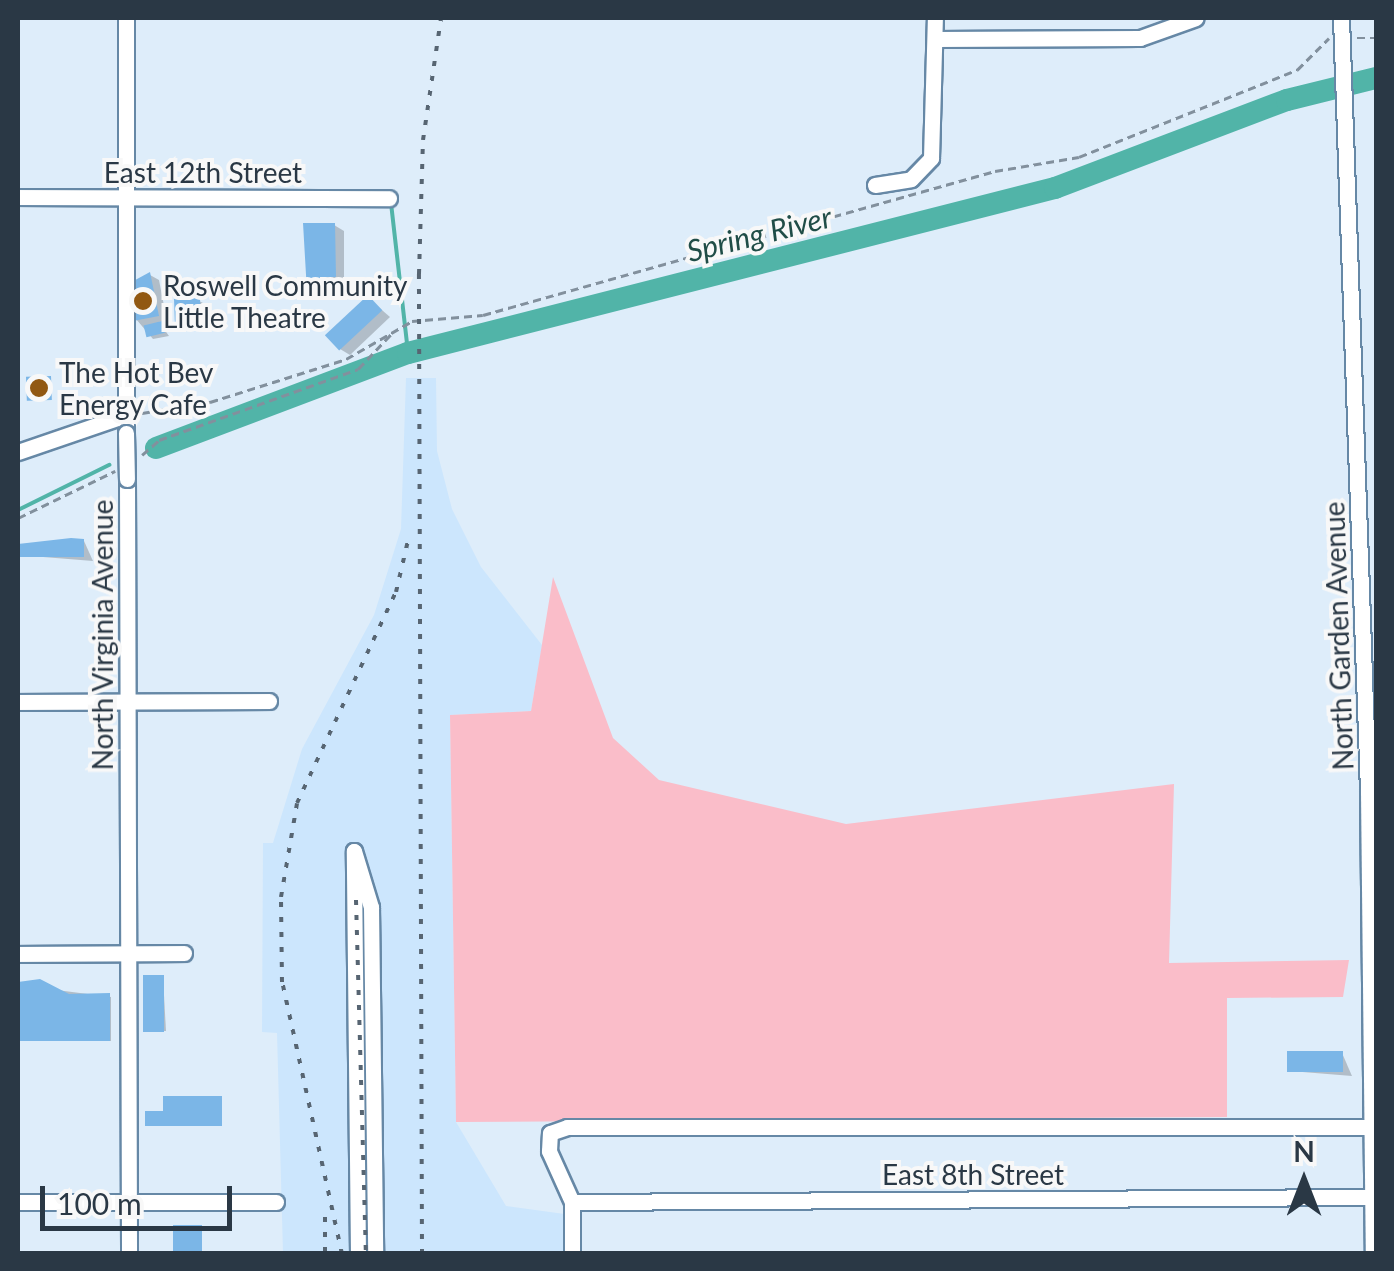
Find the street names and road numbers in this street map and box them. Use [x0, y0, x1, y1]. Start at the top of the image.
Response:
street label: East 12th Street [104, 155, 302, 189]
street label: North Virginia Avenue [85, 499, 119, 771]
street label: North Garden Avenue [1317, 501, 1359, 771]
street label: East 8th Street [882, 1157, 1064, 1191]

